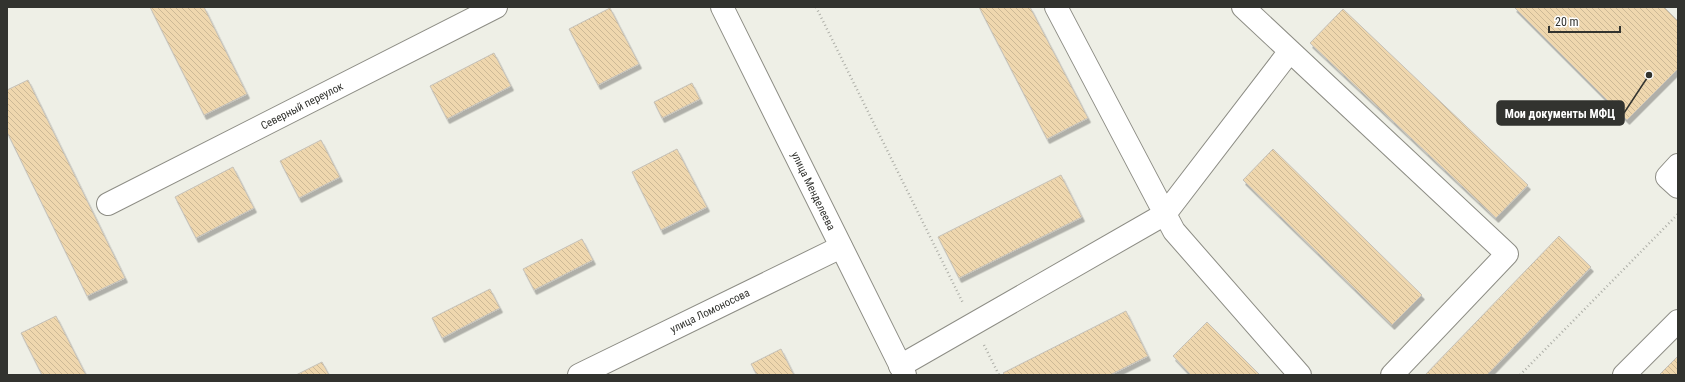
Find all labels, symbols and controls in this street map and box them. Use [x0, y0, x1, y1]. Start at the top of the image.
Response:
scale bar [1549, 8, 1620, 34]
text: 20 m [1555, 15, 1579, 29]
street label: Северный переулок [259, 79, 346, 132]
callout: Мои документы МФЦ [1497, 101, 1624, 125]
text: Мои документы МФЦ [1505, 107, 1615, 121]
street label: улица Менделеева [788, 150, 838, 232]
street label: улица Ломоносова [668, 286, 752, 336]

